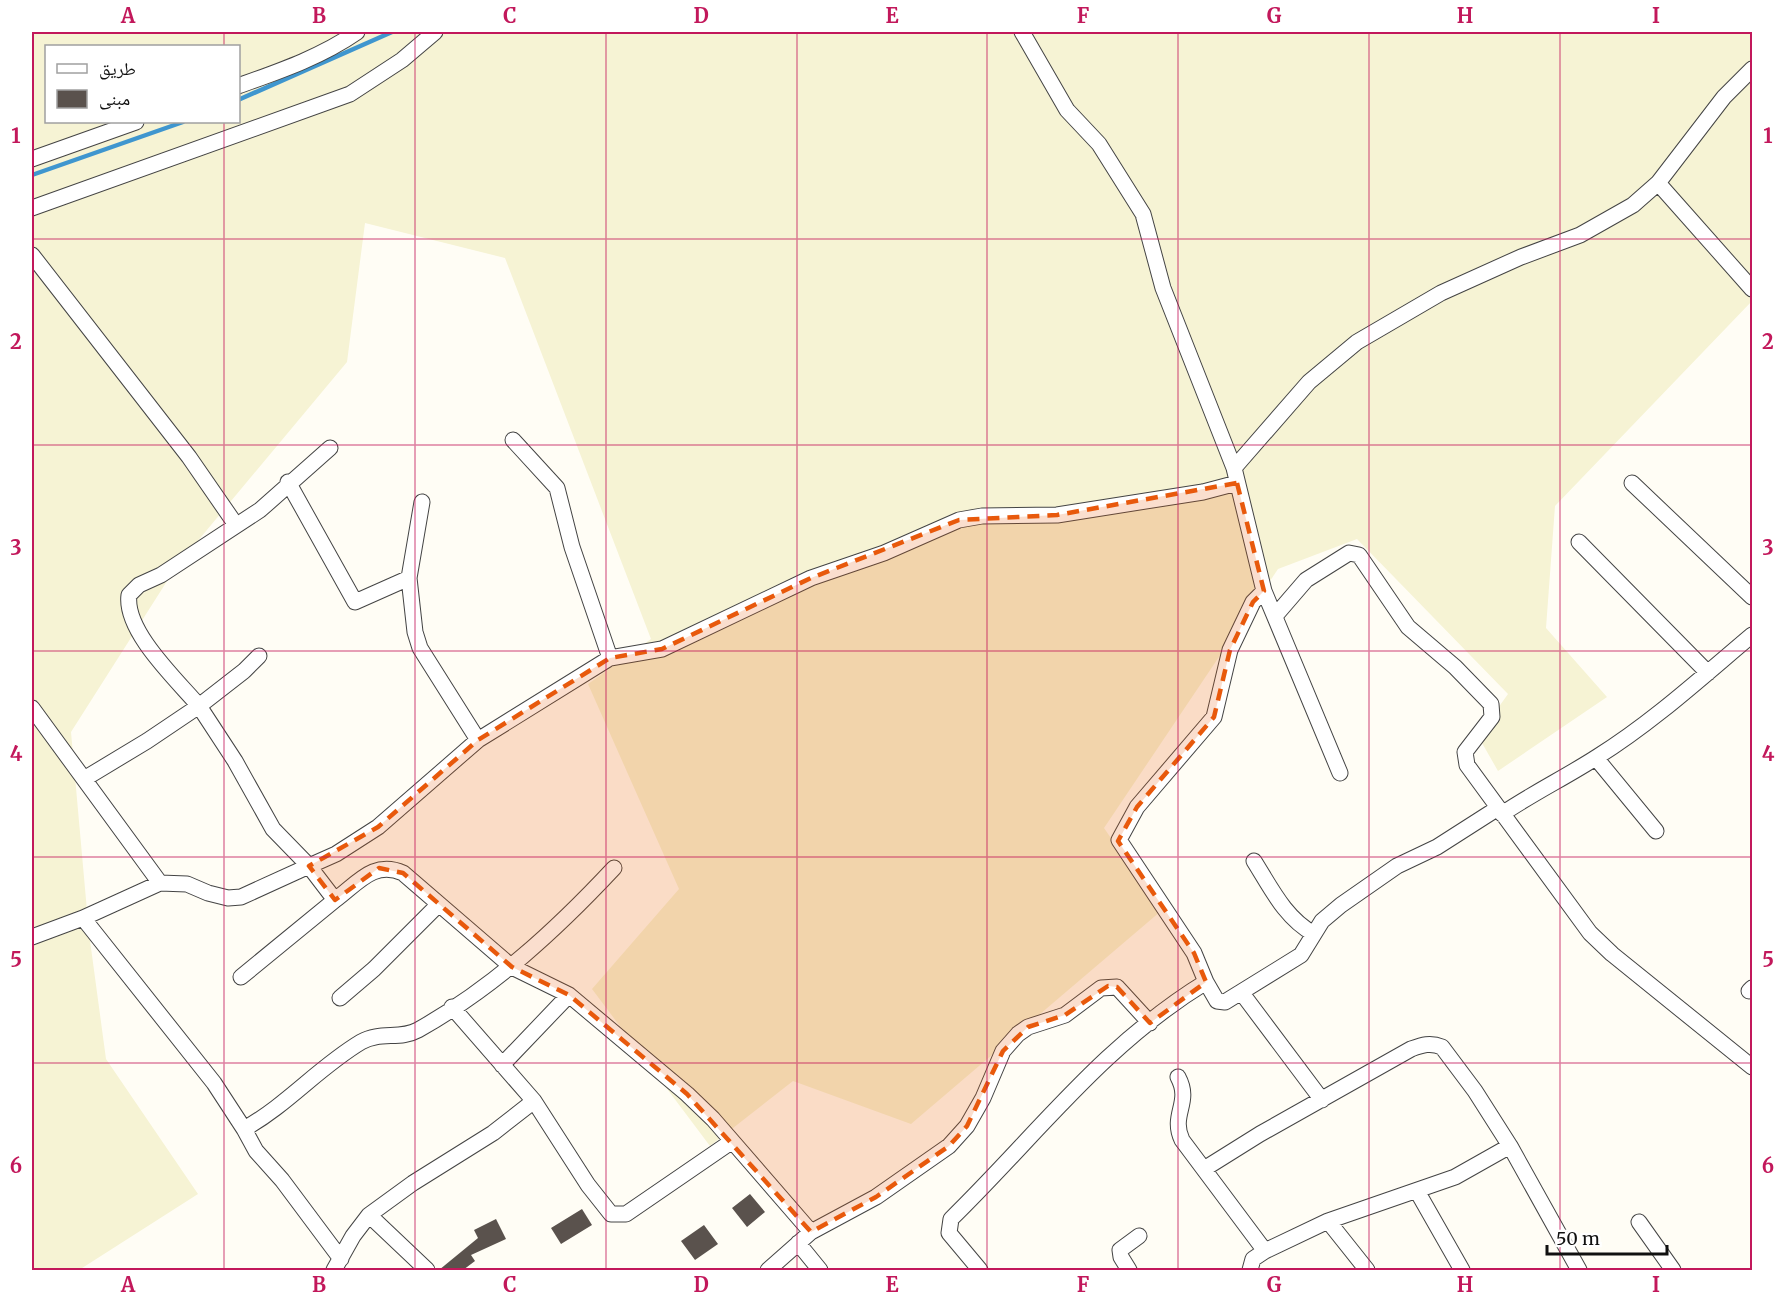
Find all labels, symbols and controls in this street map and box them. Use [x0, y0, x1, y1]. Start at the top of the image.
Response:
text: A [120, 3, 136, 28]
text: B [312, 3, 326, 28]
text: C [503, 3, 517, 28]
text: D [693, 3, 709, 28]
text: E [885, 3, 899, 28]
text: F [1077, 3, 1090, 28]
text: G [1267, 3, 1282, 28]
text: H [1457, 3, 1473, 28]
text: I [1652, 3, 1660, 28]
legend [45, 45, 240, 123]
text: طريق [99, 57, 136, 80]
text: مبنى [99, 87, 130, 110]
text: 1 [11, 123, 21, 148]
text: 1 [1763, 123, 1773, 148]
text: 2 [10, 329, 22, 354]
text: 2 [1762, 329, 1774, 354]
text: 3 [10, 535, 22, 560]
text: 3 [1762, 535, 1774, 560]
text: 4 [10, 741, 23, 766]
text: 4 [1762, 741, 1775, 766]
text: 5 [10, 947, 22, 972]
text: 5 [1762, 947, 1774, 972]
text: 6 [10, 1153, 22, 1178]
text: 6 [1762, 1153, 1774, 1178]
scale bar [1547, 1218, 1667, 1256]
text: 50 m [1556, 1227, 1600, 1250]
text: A [120, 1272, 136, 1297]
text: B [312, 1272, 326, 1297]
text: C [503, 1272, 517, 1297]
text: D [693, 1272, 709, 1297]
text: E [885, 1272, 899, 1297]
text: F [1077, 1272, 1090, 1297]
text: G [1267, 1272, 1282, 1297]
text: H [1457, 1272, 1473, 1297]
text: I [1652, 1272, 1660, 1297]

